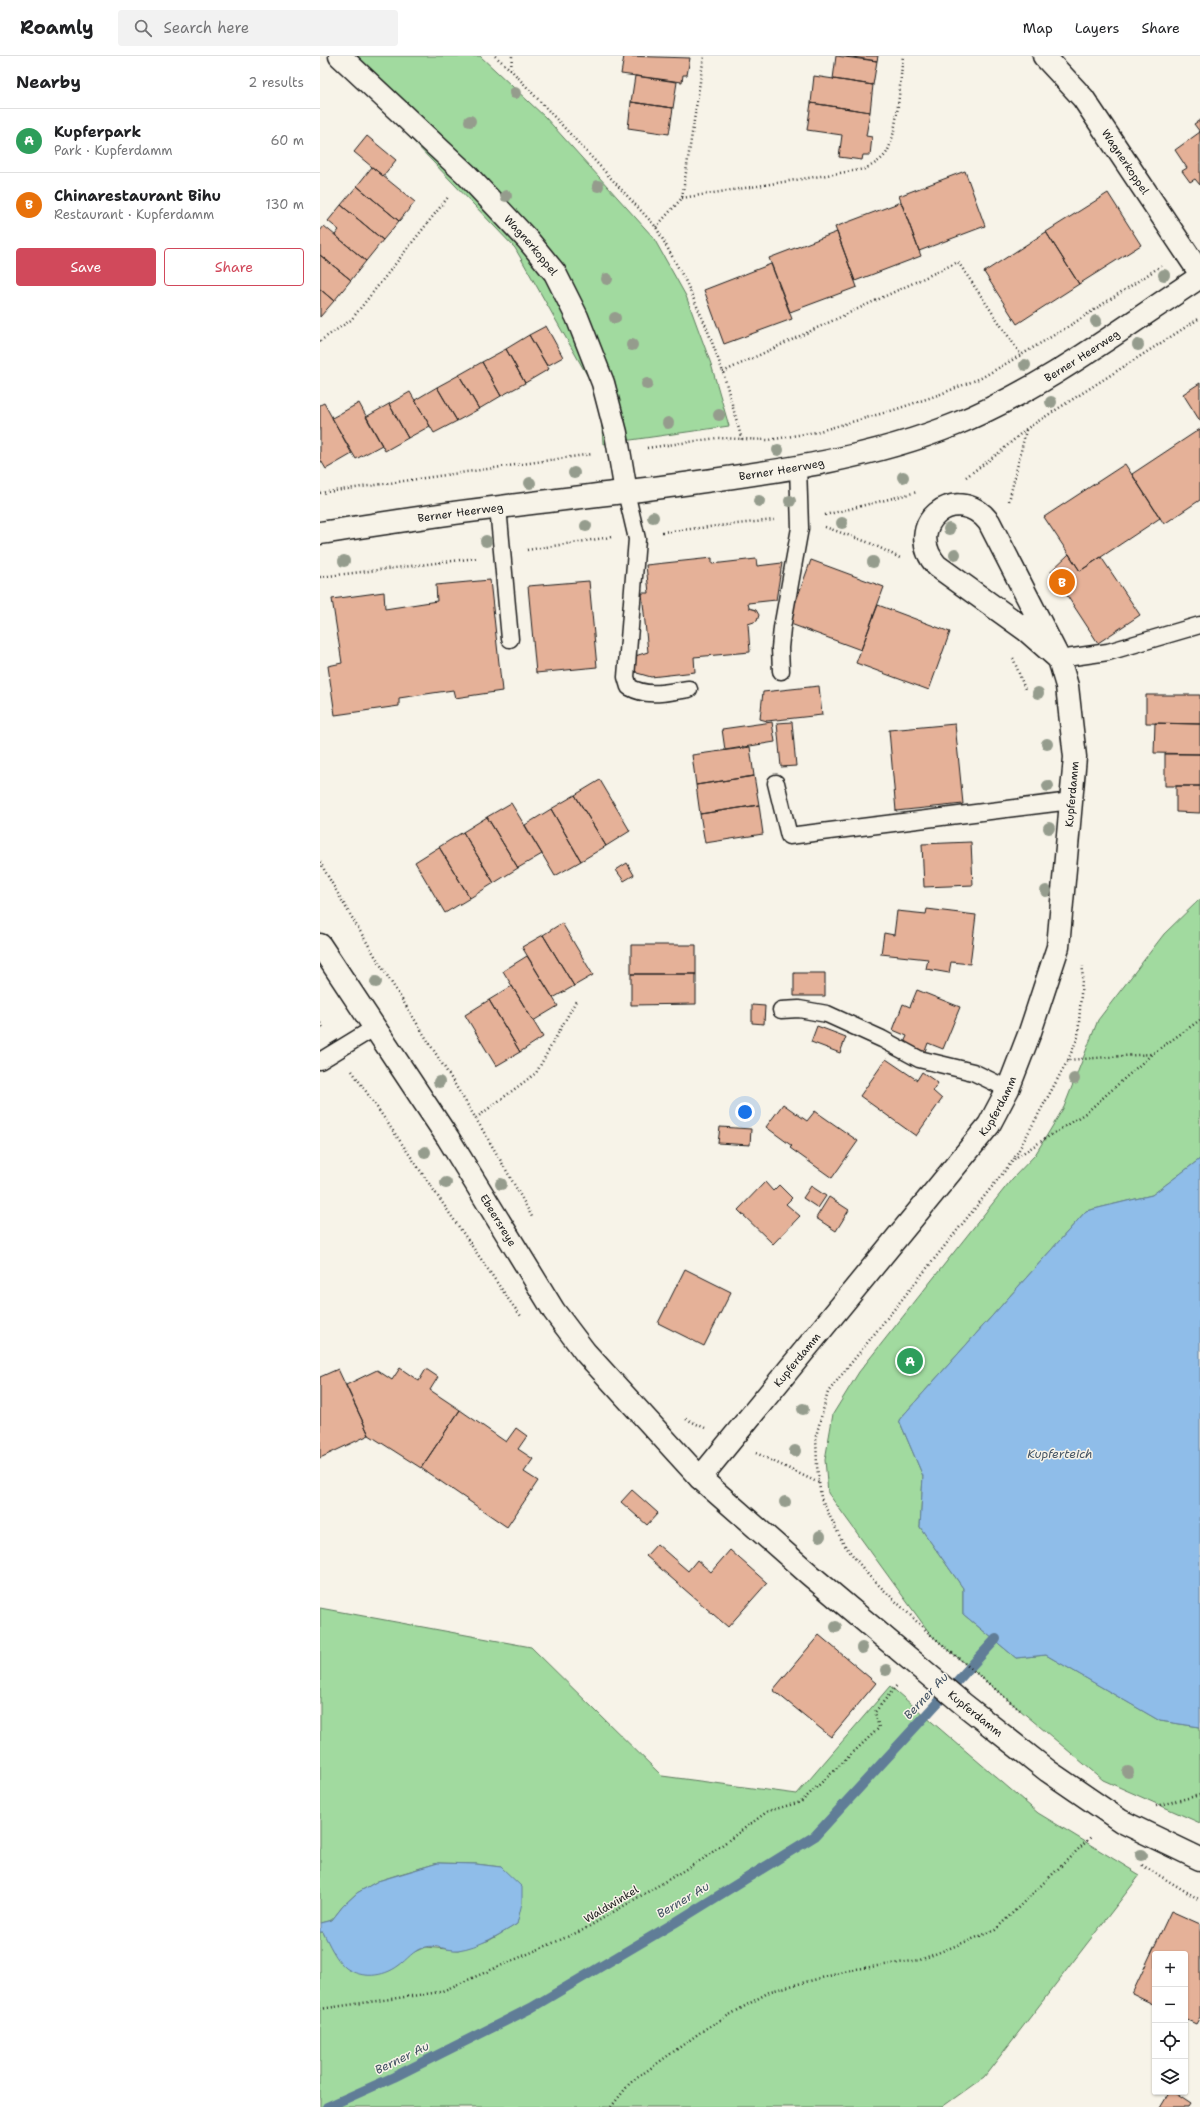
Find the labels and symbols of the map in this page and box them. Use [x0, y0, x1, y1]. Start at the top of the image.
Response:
street label: Wagnerkoppel [1098, 127, 1153, 198]
street label: Wagnerkoppel [500, 212, 561, 279]
street label: Berner Heerweg [1042, 326, 1123, 386]
street label: Berner Heerweg [738, 455, 826, 484]
street label: Berner Heerweg [417, 500, 504, 526]
pin: B [1049, 567, 1075, 597]
street label: Kupferdamm [1062, 760, 1083, 828]
street label: Kupferdamm [976, 1074, 1020, 1140]
your location [735, 1102, 755, 1122]
street label: Ebeersreye [476, 1192, 520, 1249]
street label: Kupferdamm [771, 1329, 824, 1390]
pin: A [897, 1346, 923, 1376]
water label: Kupferteich [1027, 1446, 1093, 1462]
water label: Berner Au [900, 1669, 952, 1723]
street label: Kupferdamm [945, 1687, 1006, 1741]
water label: Berner Au [654, 1878, 712, 1922]
street label: Waldwinkel [581, 1882, 642, 1927]
water label: Berner Au [372, 2038, 432, 2078]

